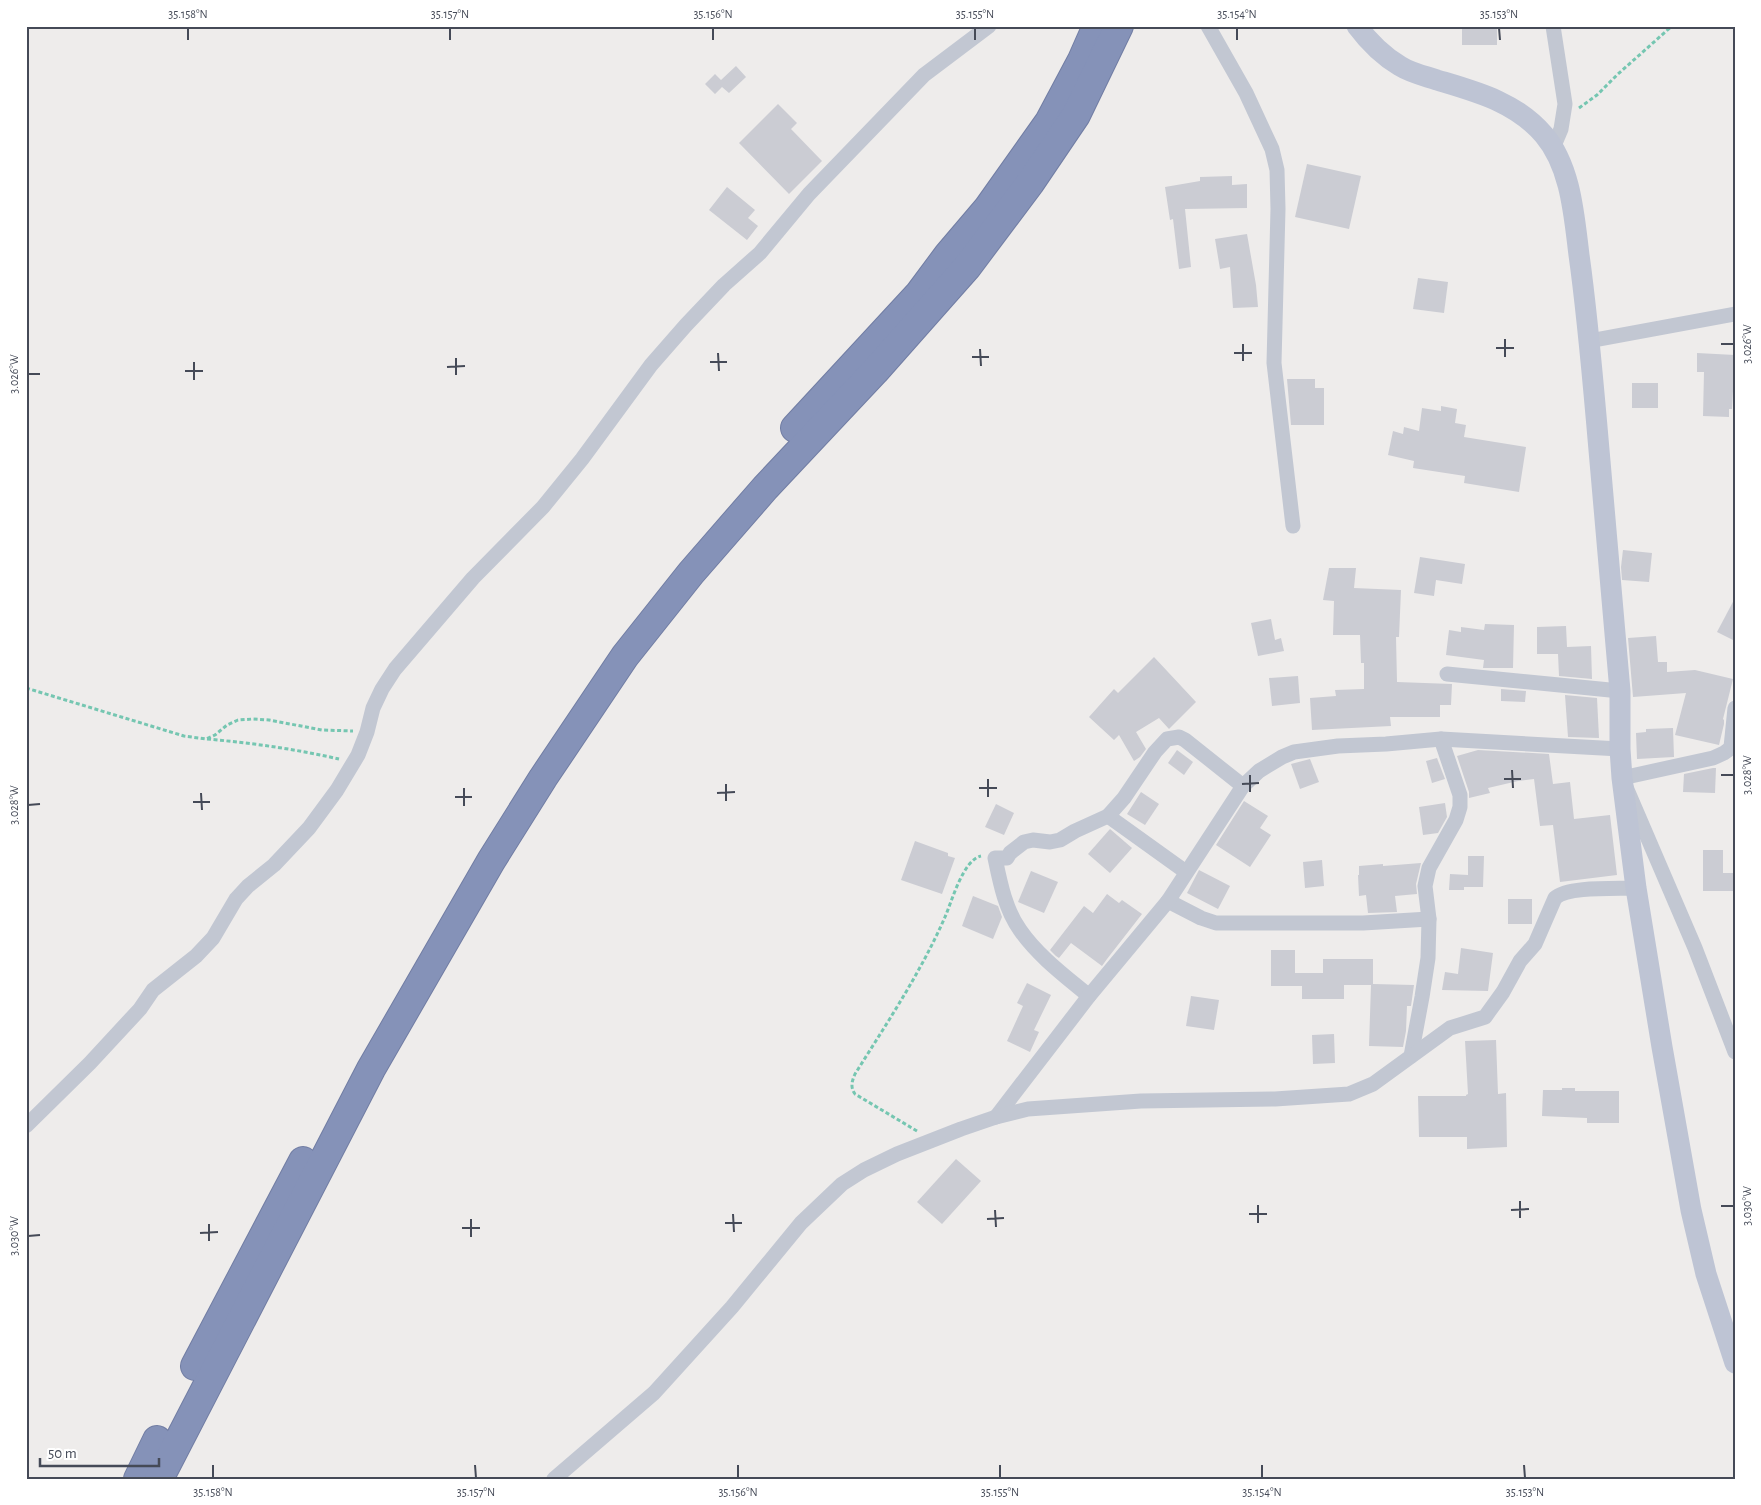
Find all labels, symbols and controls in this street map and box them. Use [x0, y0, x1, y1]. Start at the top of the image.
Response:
text: 35.158°N [168, 8, 208, 20]
text: 35.157°N [431, 8, 469, 20]
text: 35.156°N [693, 8, 733, 20]
text: 35.155°N [956, 8, 994, 20]
text: 35.154°N [1217, 8, 1257, 20]
text: 35.153°N [1480, 8, 1518, 20]
text: 3.026°W [1741, 324, 1753, 364]
text: 3.026°W [8, 354, 20, 394]
text: 3.028°W [1741, 755, 1753, 795]
text: 3.028°W [8, 785, 20, 825]
text: 3.030°W [1741, 1186, 1753, 1226]
text: 3.030°W [8, 1216, 20, 1256]
scale bar [40, 1435, 159, 1467]
text: 50 m [48, 1446, 77, 1461]
text: 35.158°N [193, 1486, 233, 1498]
text: 35.157°N [457, 1486, 495, 1498]
text: 35.156°N [718, 1486, 758, 1498]
text: 35.155°N [981, 1486, 1019, 1498]
text: 35.154°N [1242, 1486, 1282, 1498]
text: 35.153°N [1506, 1486, 1544, 1498]

